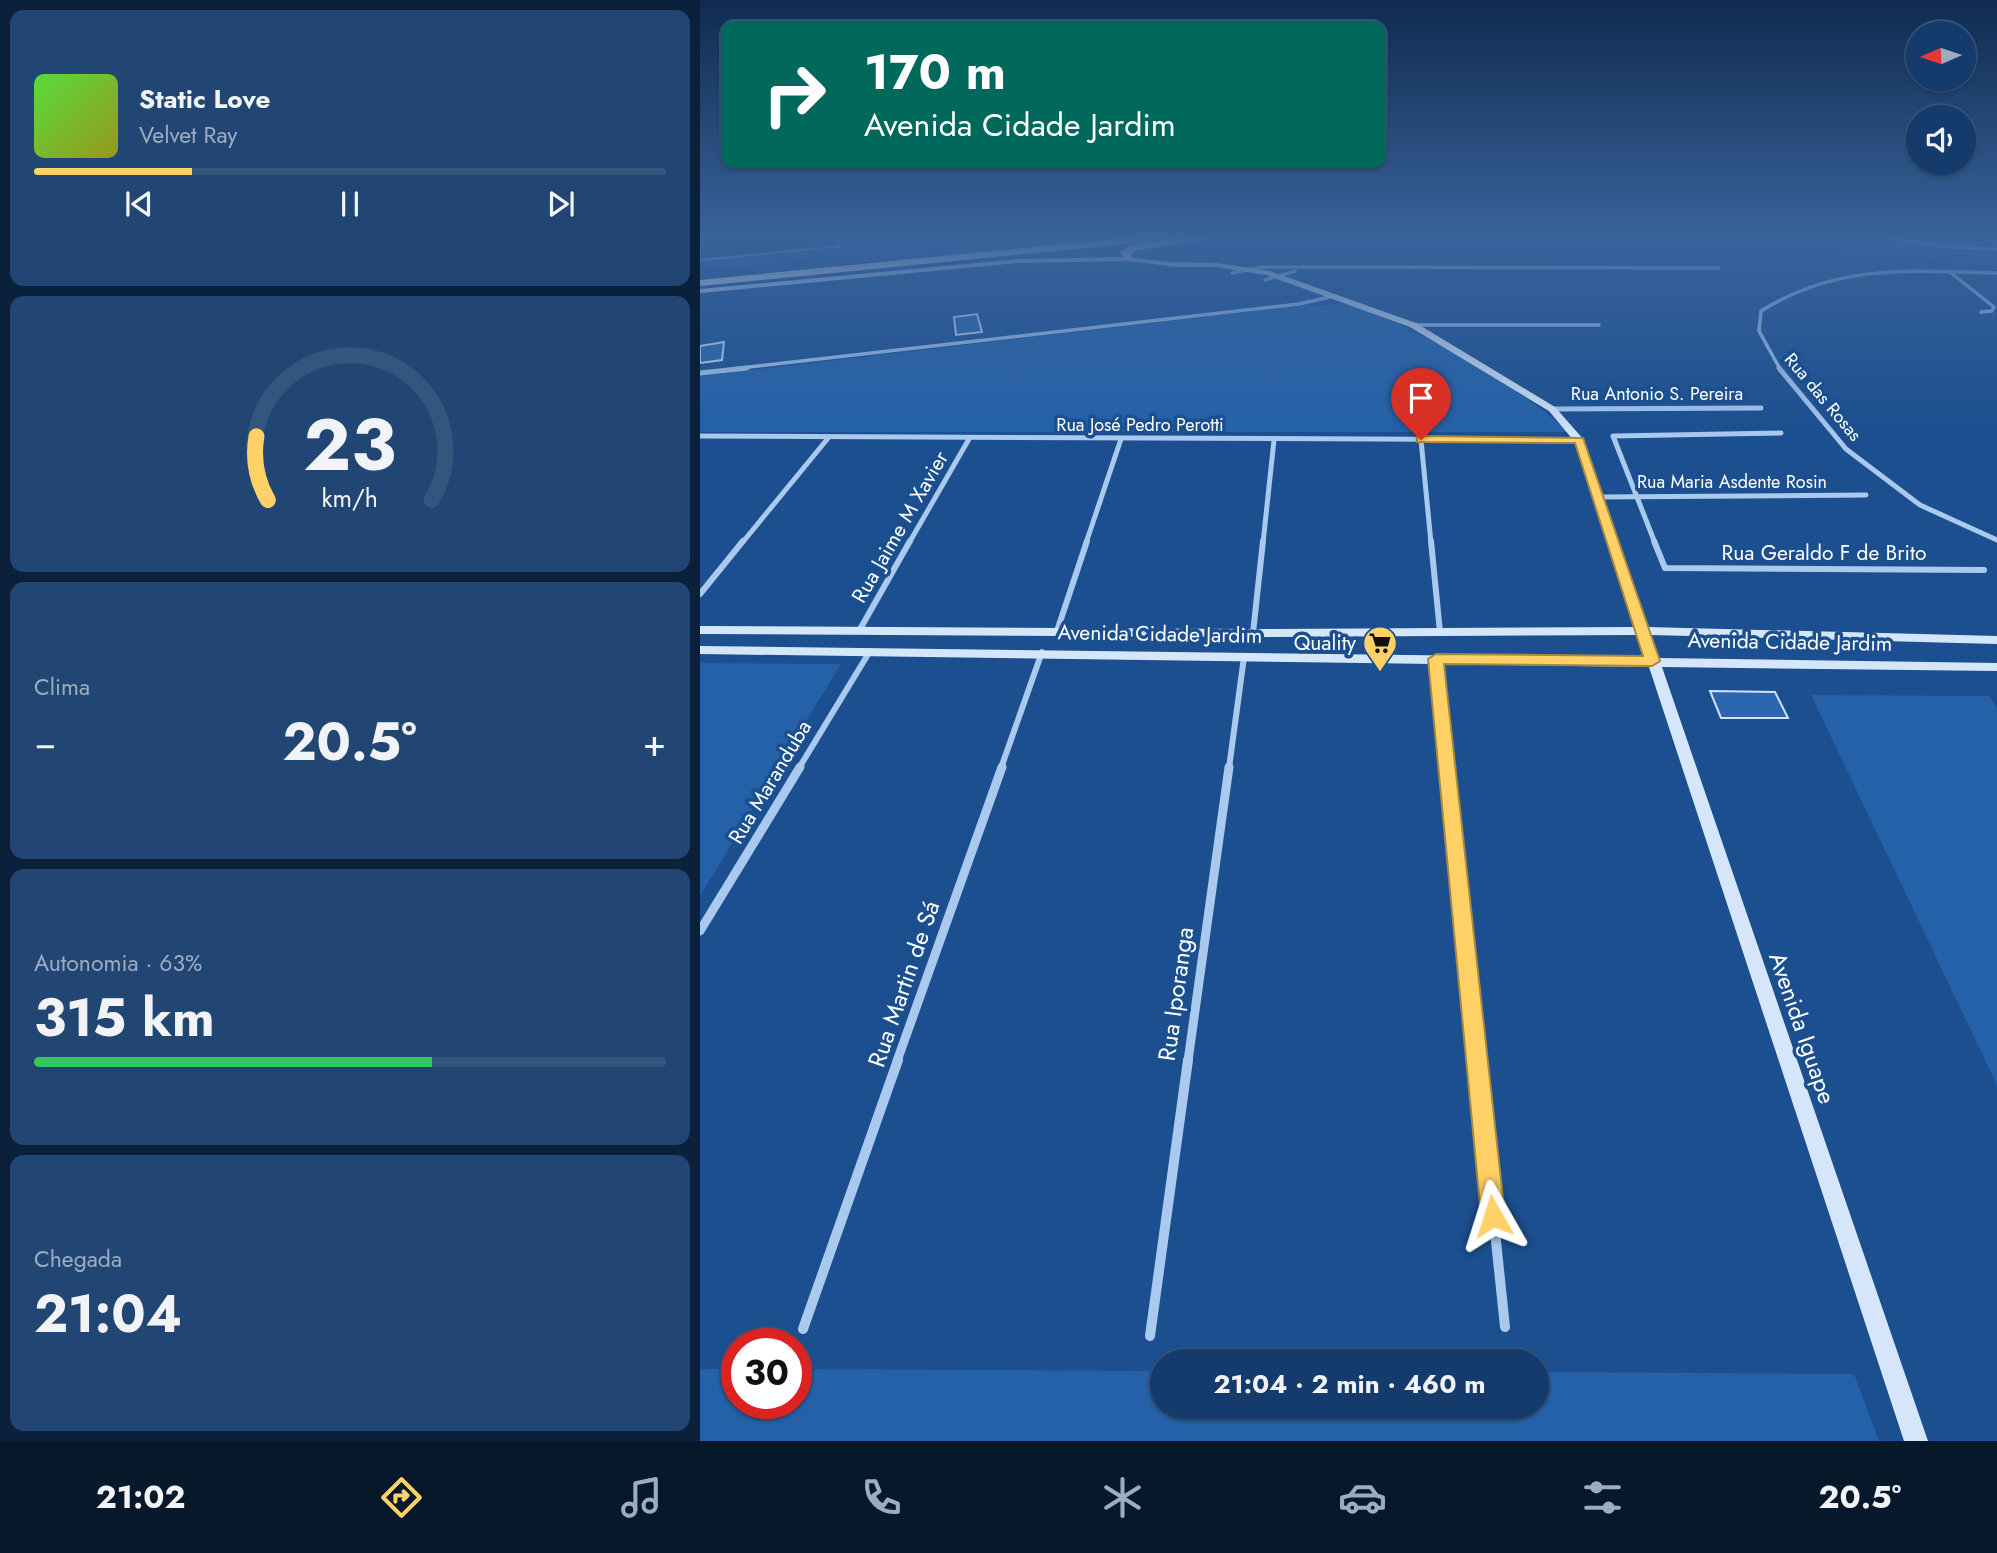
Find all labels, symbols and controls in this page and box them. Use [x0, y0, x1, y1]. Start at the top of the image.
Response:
north arrow [1906, 21, 1976, 91]
map controls [1906, 21, 1976, 175]
text: 170 m [864, 37, 1006, 107]
icon: right [749, 49, 840, 140]
text: Static Love [139, 80, 271, 118]
text: Avenida Cidade Jardim [864, 102, 1176, 148]
button: sound [1906, 105, 1976, 175]
text: Velvet Ray [139, 118, 237, 152]
icon: previous [120, 185, 158, 223]
icon: pause [331, 185, 369, 223]
icon: next [542, 185, 580, 223]
street label: Rua das Rosas [1778, 347, 1868, 447]
pin [1391, 368, 1451, 440]
icon: arrive [1402, 379, 1440, 417]
street label: Rua Antonio S. Pereira [1571, 381, 1743, 407]
text: 23 [304, 393, 396, 498]
street label: Rua José Pedro Perotti [1056, 412, 1224, 438]
street label: Rua Jaime M Xavier [844, 445, 956, 609]
street label: Rua Maria Asdente Rosin [1637, 469, 1827, 495]
text: km/h [322, 480, 378, 516]
street label: Rua Geraldo F de Brito [1722, 538, 1926, 568]
street label: Avenida Cidade Jardim [1057, 617, 1263, 651]
supermarket icon: Quality [1361, 624, 1399, 673]
street label: Avenida Cidade Jardim [1687, 625, 1893, 659]
place label: Quality [1294, 628, 1357, 658]
text: Clima [34, 670, 90, 704]
text: 20.5° [282, 704, 417, 780]
street label: Rua Maranduba [721, 714, 819, 850]
text: − [34, 715, 56, 770]
text: + [643, 715, 666, 770]
street label: Rua Martin de Sá [859, 896, 948, 1072]
street label: Rua Iporanga [1149, 925, 1202, 1063]
text: Autonomia · 63% [34, 946, 202, 980]
street label: Avenida Iguape [1760, 947, 1845, 1108]
text: 315 km [34, 980, 215, 1056]
position arrow [1456, 1179, 1530, 1253]
text: Chegada [34, 1242, 122, 1276]
text: 21:04 [34, 1276, 182, 1352]
speed limit sign: 30 [721, 1328, 812, 1419]
text: 21:04 · 2 min · 460 m [1213, 1365, 1486, 1403]
icon: directions [377, 1473, 426, 1522]
icon: music [617, 1473, 666, 1522]
icon: phone [857, 1473, 906, 1522]
icon: climate [1098, 1473, 1147, 1522]
icon: car [1338, 1473, 1387, 1522]
icon: filters [1578, 1473, 1627, 1522]
text: 21:02 [96, 1474, 185, 1520]
text: 20.5° [1819, 1474, 1901, 1520]

